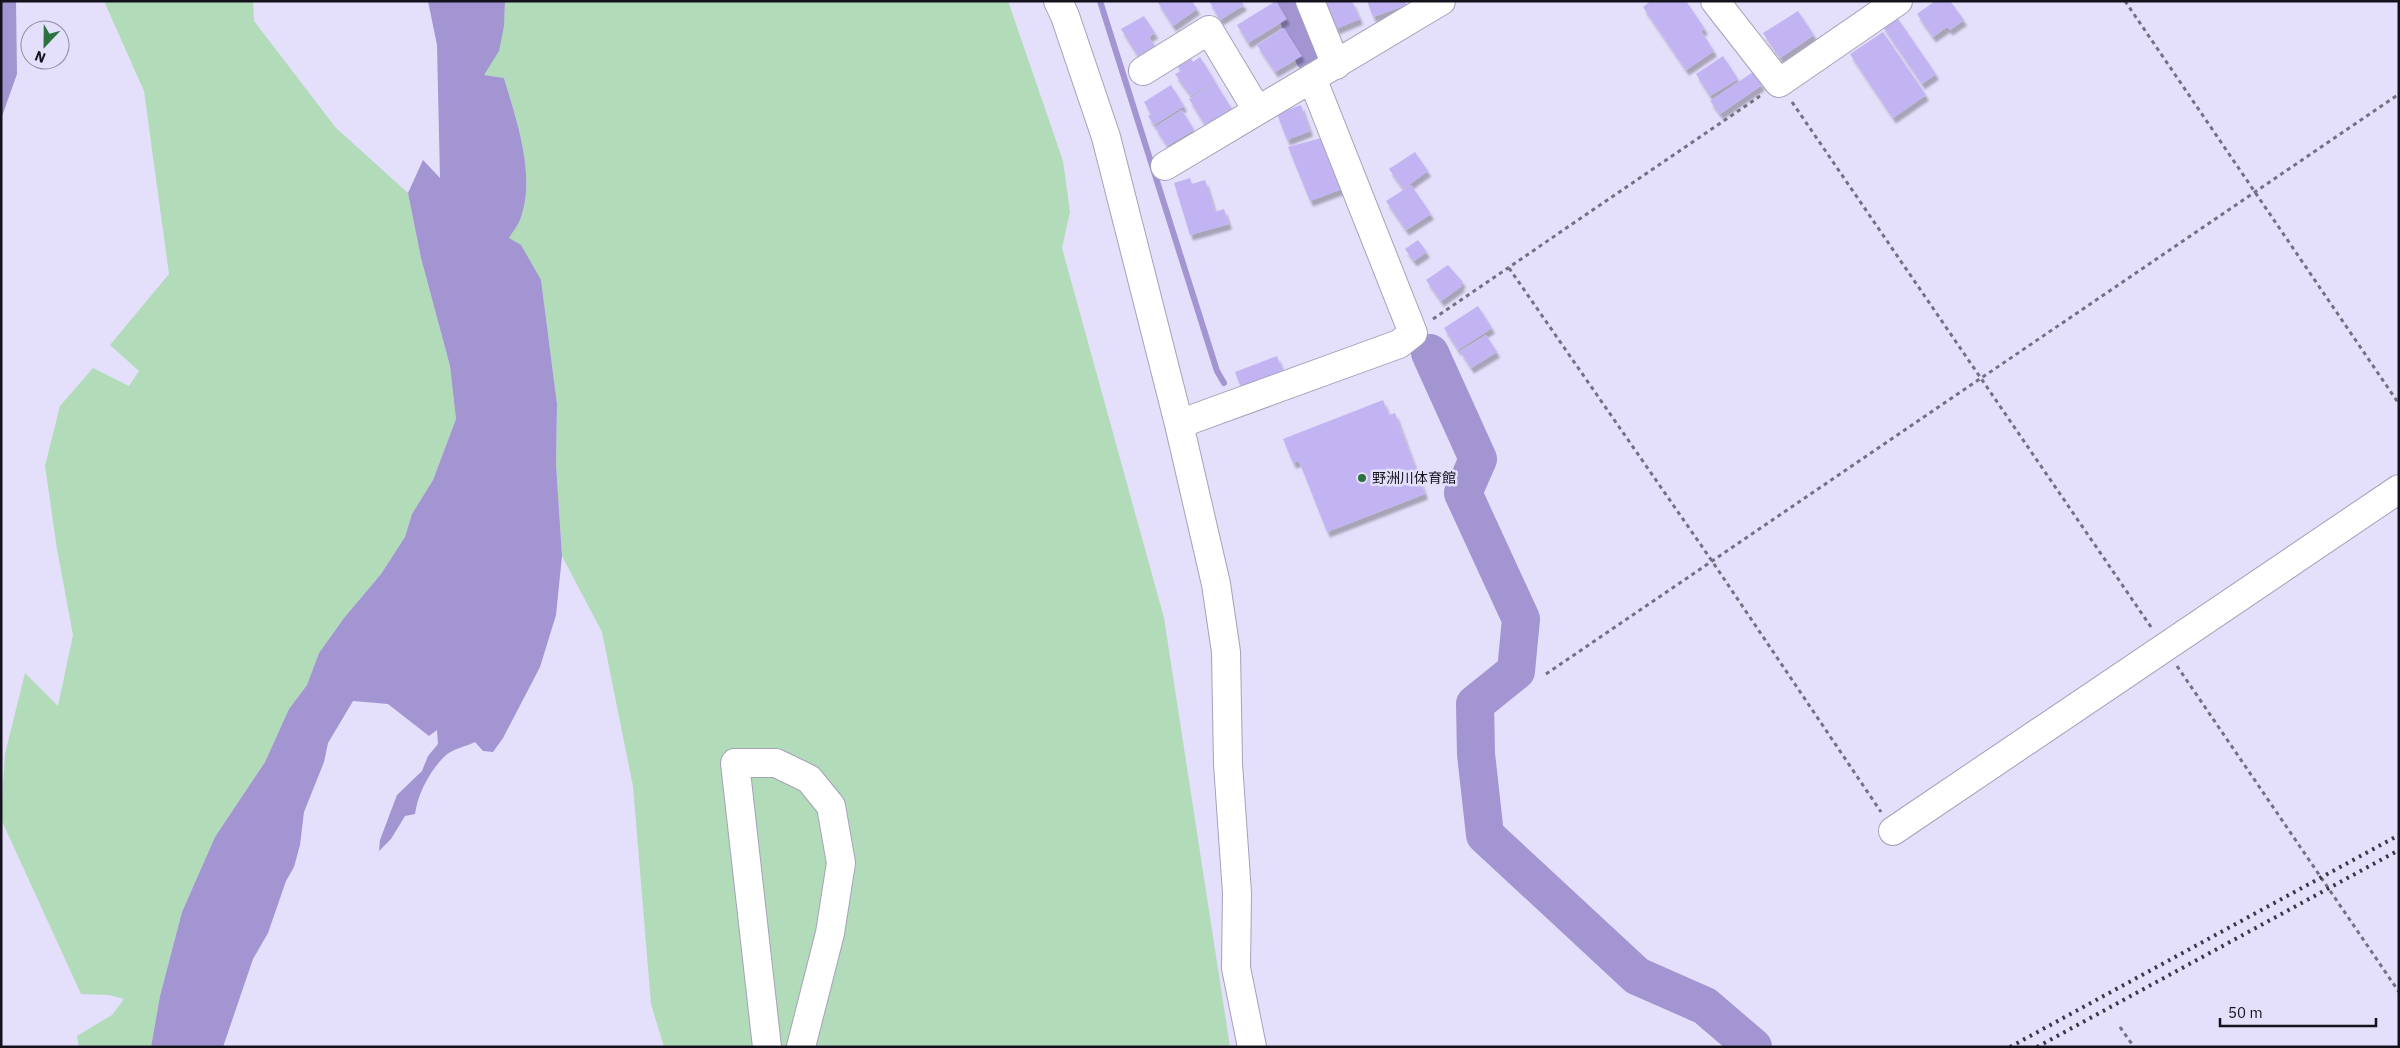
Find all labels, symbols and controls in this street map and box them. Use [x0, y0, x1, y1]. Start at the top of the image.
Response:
north arrow [20, 20, 70, 70]
text: N [32, 47, 48, 67]
place label: 野洲川体育館 [1372, 469, 1456, 487]
marker: 野洲川体育館 [1356, 472, 1368, 484]
scale bar [2220, 996, 2376, 1028]
text: 50 m [2228, 1003, 2263, 1022]

